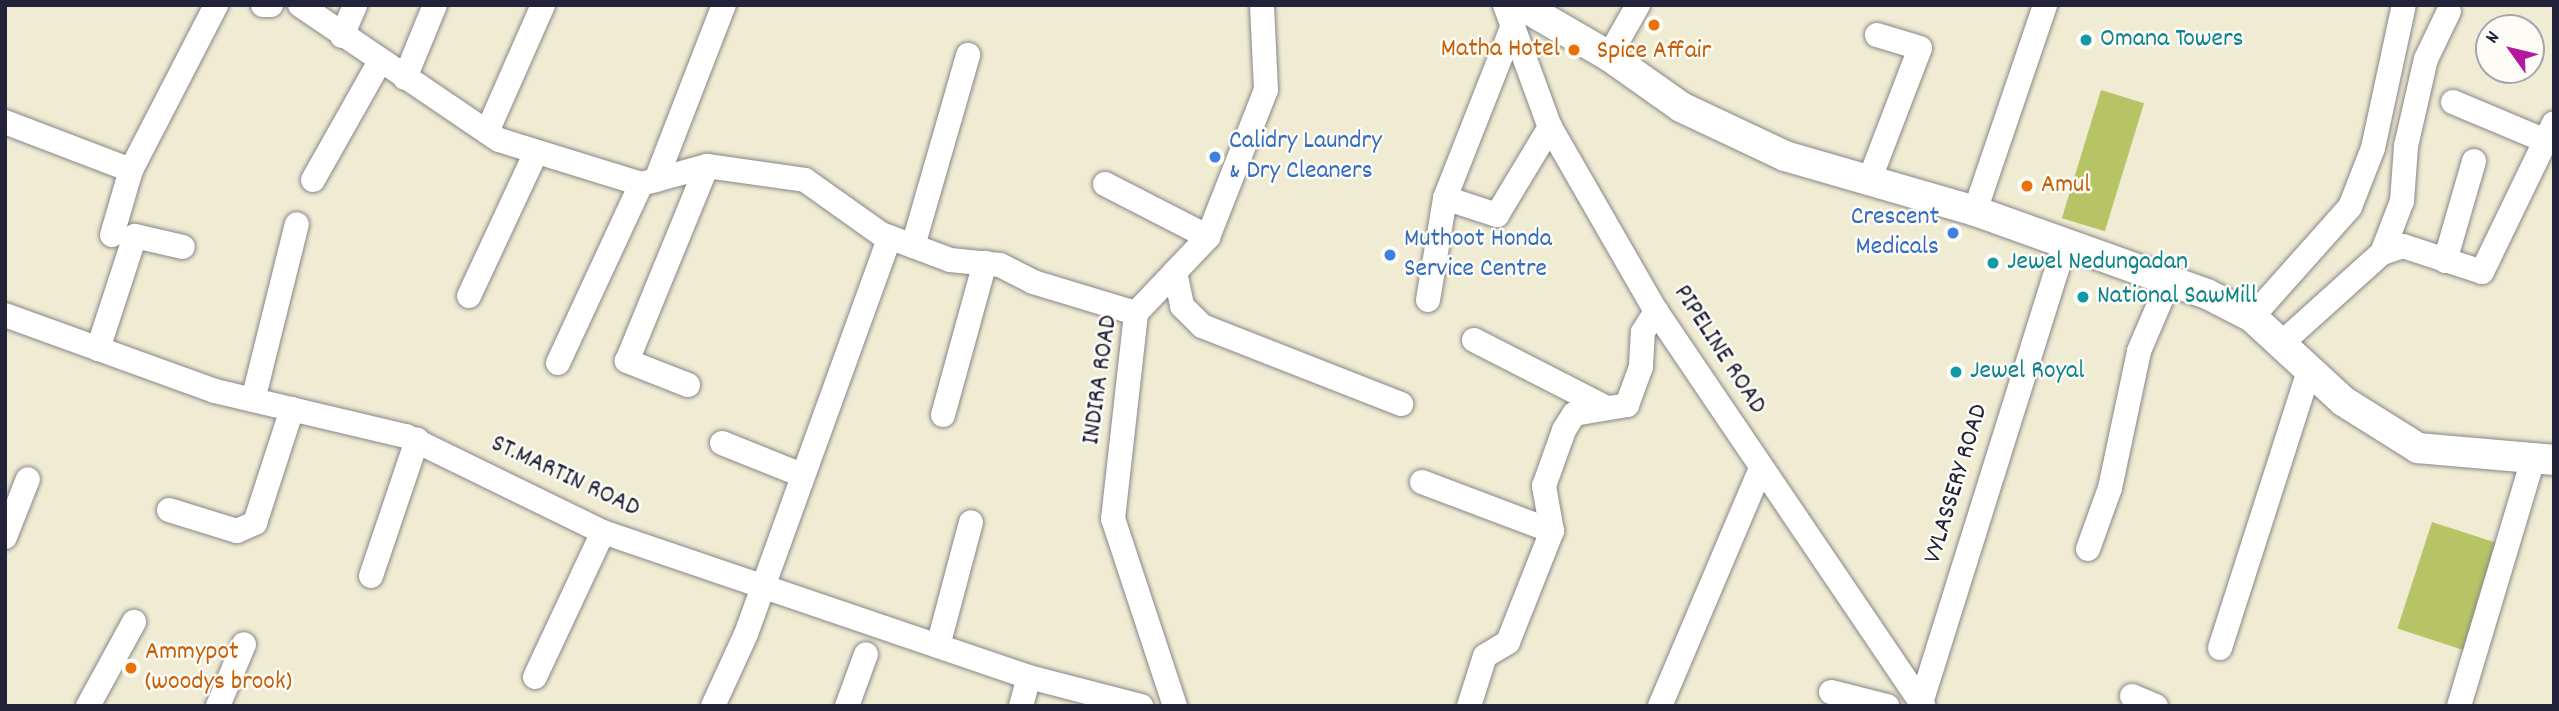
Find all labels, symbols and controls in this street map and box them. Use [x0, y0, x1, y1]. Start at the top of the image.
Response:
north arrow [2475, 14, 2545, 84]
marker: Spice Affair [1646, 17, 1662, 33]
place label: Omana Towers [2100, 24, 2244, 56]
text: N [2480, 27, 2508, 50]
marker: Omana Towers [2078, 32, 2094, 48]
place label: Matha Hotel [1441, 34, 1560, 66]
place label: Spice Affair [1597, 36, 1711, 68]
marker: Matha Hotel [1566, 42, 1582, 58]
place label: Calidry Laundry & Dry Cleaners [1229, 126, 1382, 188]
marker: Calidry Laundry & Dry Cleaners [1207, 149, 1223, 165]
place label: Amul [2041, 170, 2090, 202]
marker: Amul [2019, 178, 2035, 194]
place label: Crescent Medicals [1851, 202, 1939, 264]
place label: Muthoot Honda Service Centre [1404, 224, 1552, 286]
marker: Crescent Medicals [1945, 225, 1961, 241]
marker: Muthoot Honda Service Centre [1382, 247, 1398, 263]
place label: Jewel Nedungadan [2007, 247, 2188, 279]
marker: Jewel Nedungadan [1985, 255, 2001, 271]
street label: PIPELINE ROAD [1666, 279, 1772, 421]
place label: National SawMill [2097, 281, 2257, 313]
marker: National SawMill [2075, 289, 2091, 305]
street label: INDIRA ROAD [1076, 313, 1126, 447]
place label: Jewel Royal [1970, 356, 2084, 388]
marker: Jewel Royal [1948, 364, 1964, 380]
street label: VYLASSERY ROAD [1918, 401, 1996, 567]
street label: ST.MARTIN ROAD [486, 429, 644, 525]
place label: Ammypot (woodys brook) [145, 637, 292, 698]
marker: Ammypot (woodys brook) [123, 660, 139, 676]

